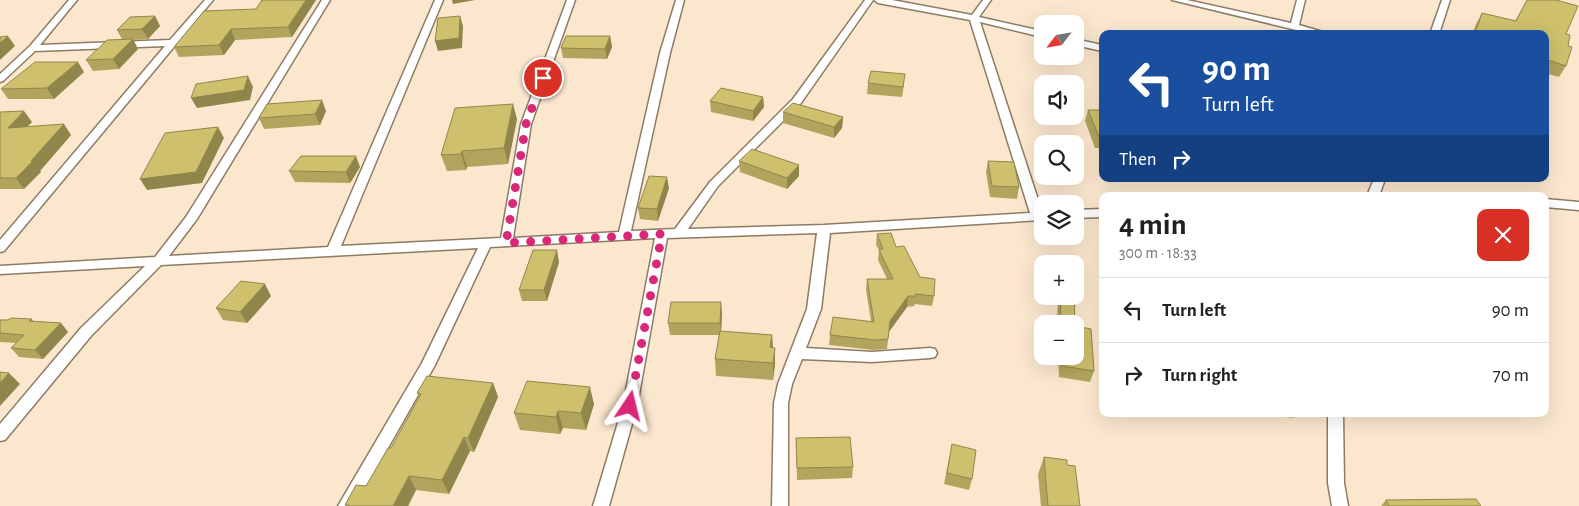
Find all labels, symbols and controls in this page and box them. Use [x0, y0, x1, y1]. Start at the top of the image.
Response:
north arrow [1034, 15, 1084, 65]
map controls [1034, 15, 1084, 365]
icon: left [1119, 50, 1184, 115]
text: 90 m [1202, 52, 1271, 87]
pin [522, 57, 564, 99]
icon: arrive [529, 64, 557, 92]
button: sound [1034, 75, 1084, 125]
text: Turn left [1202, 93, 1274, 115]
button: search [1034, 135, 1084, 185]
icon: right [1167, 145, 1195, 173]
text: Then [1119, 150, 1157, 169]
button: layers [1034, 195, 1084, 245]
button: close [1477, 209, 1529, 261]
text: 4 min [1119, 210, 1187, 240]
text: 300 m · 18:33 [1119, 245, 1197, 261]
button: + [1034, 255, 1084, 305]
icon: left [1119, 296, 1147, 324]
text: Turn left [1162, 301, 1226, 320]
text: 90 m [1492, 301, 1529, 320]
button: − [1034, 315, 1084, 365]
icon: right [1119, 361, 1147, 389]
text: Turn right [1162, 366, 1237, 385]
text: 70 m [1493, 366, 1529, 385]
position arrow [603, 379, 655, 431]

